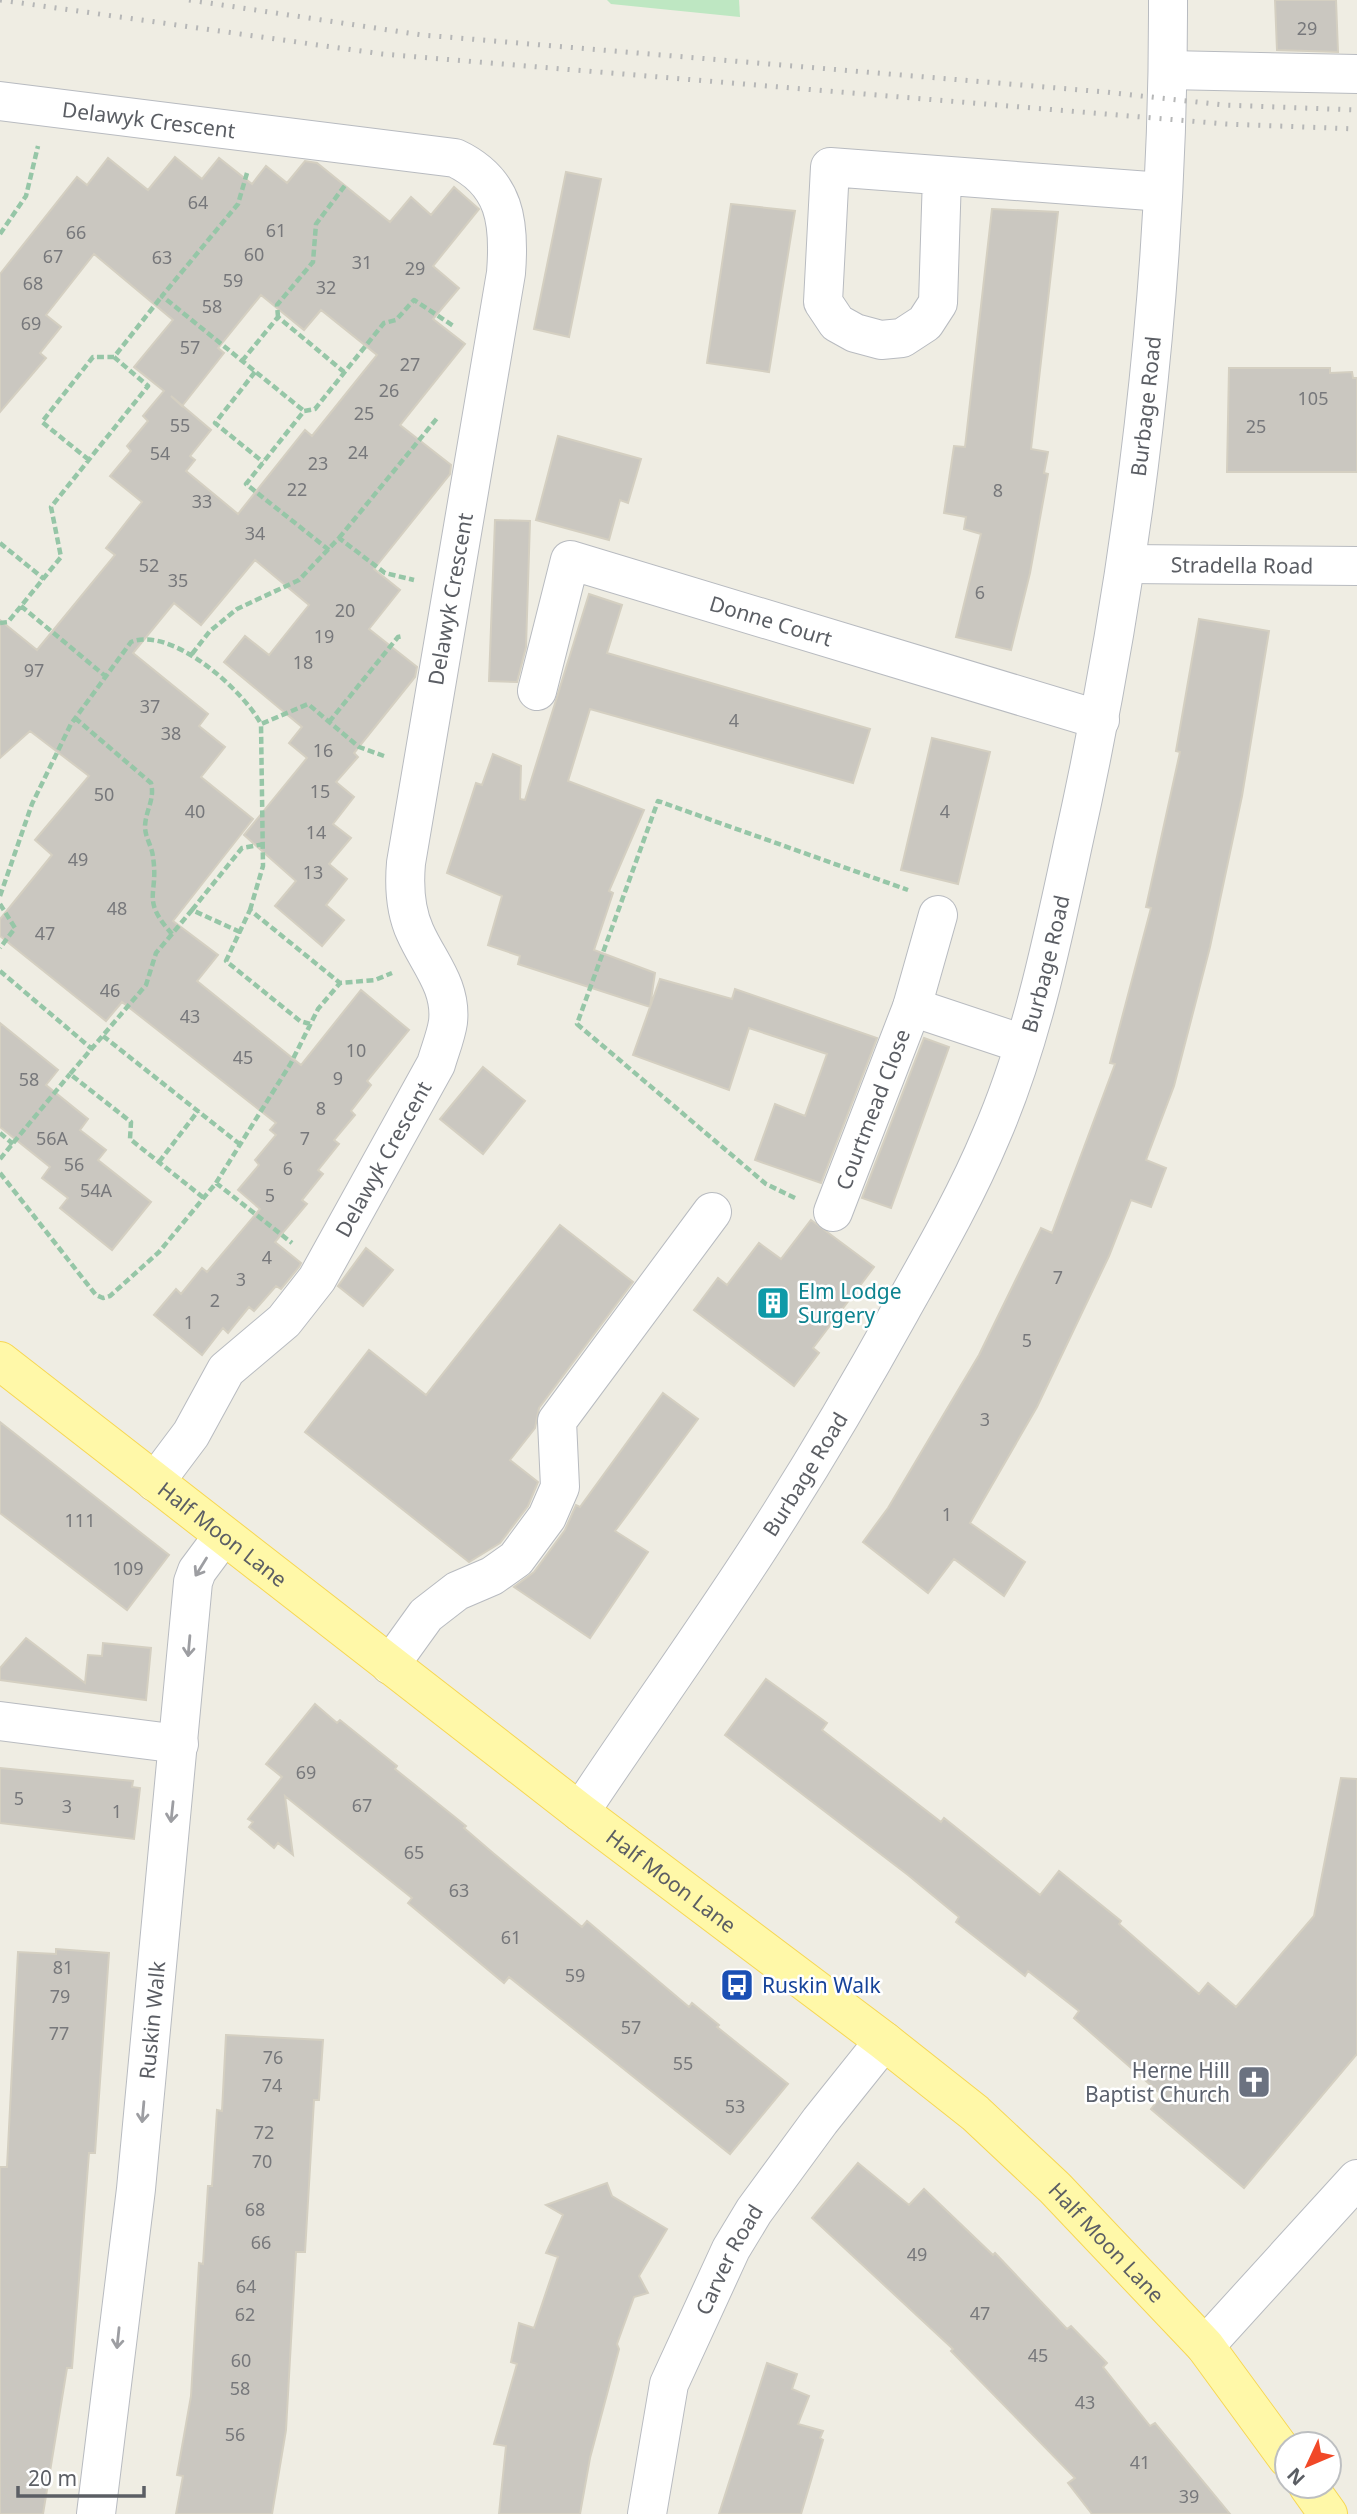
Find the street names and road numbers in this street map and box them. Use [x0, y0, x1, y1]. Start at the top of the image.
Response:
street label: Delawyk Crescent [61, 95, 237, 144]
street label: Burbage Road [1124, 335, 1167, 478]
street label: Delawyk Crescent [421, 510, 479, 687]
street label: Stradella Road [1171, 550, 1313, 580]
street label: Donne Court [706, 589, 836, 652]
street label: Burbage Road [1015, 892, 1076, 1036]
street label: Courtmead Close [829, 1025, 916, 1194]
street label: Delawyk Crescent [329, 1076, 438, 1242]
street label: Burbage Road [756, 1407, 854, 1541]
street label: Half Moon Lane [152, 1475, 293, 1593]
street label: Half Moon Lane [601, 1823, 742, 1939]
street label: Ruskin Walk [132, 1959, 171, 2081]
street label: Half Moon Lane [1043, 2176, 1171, 2309]
street label: Carver Road [689, 2199, 769, 2319]

